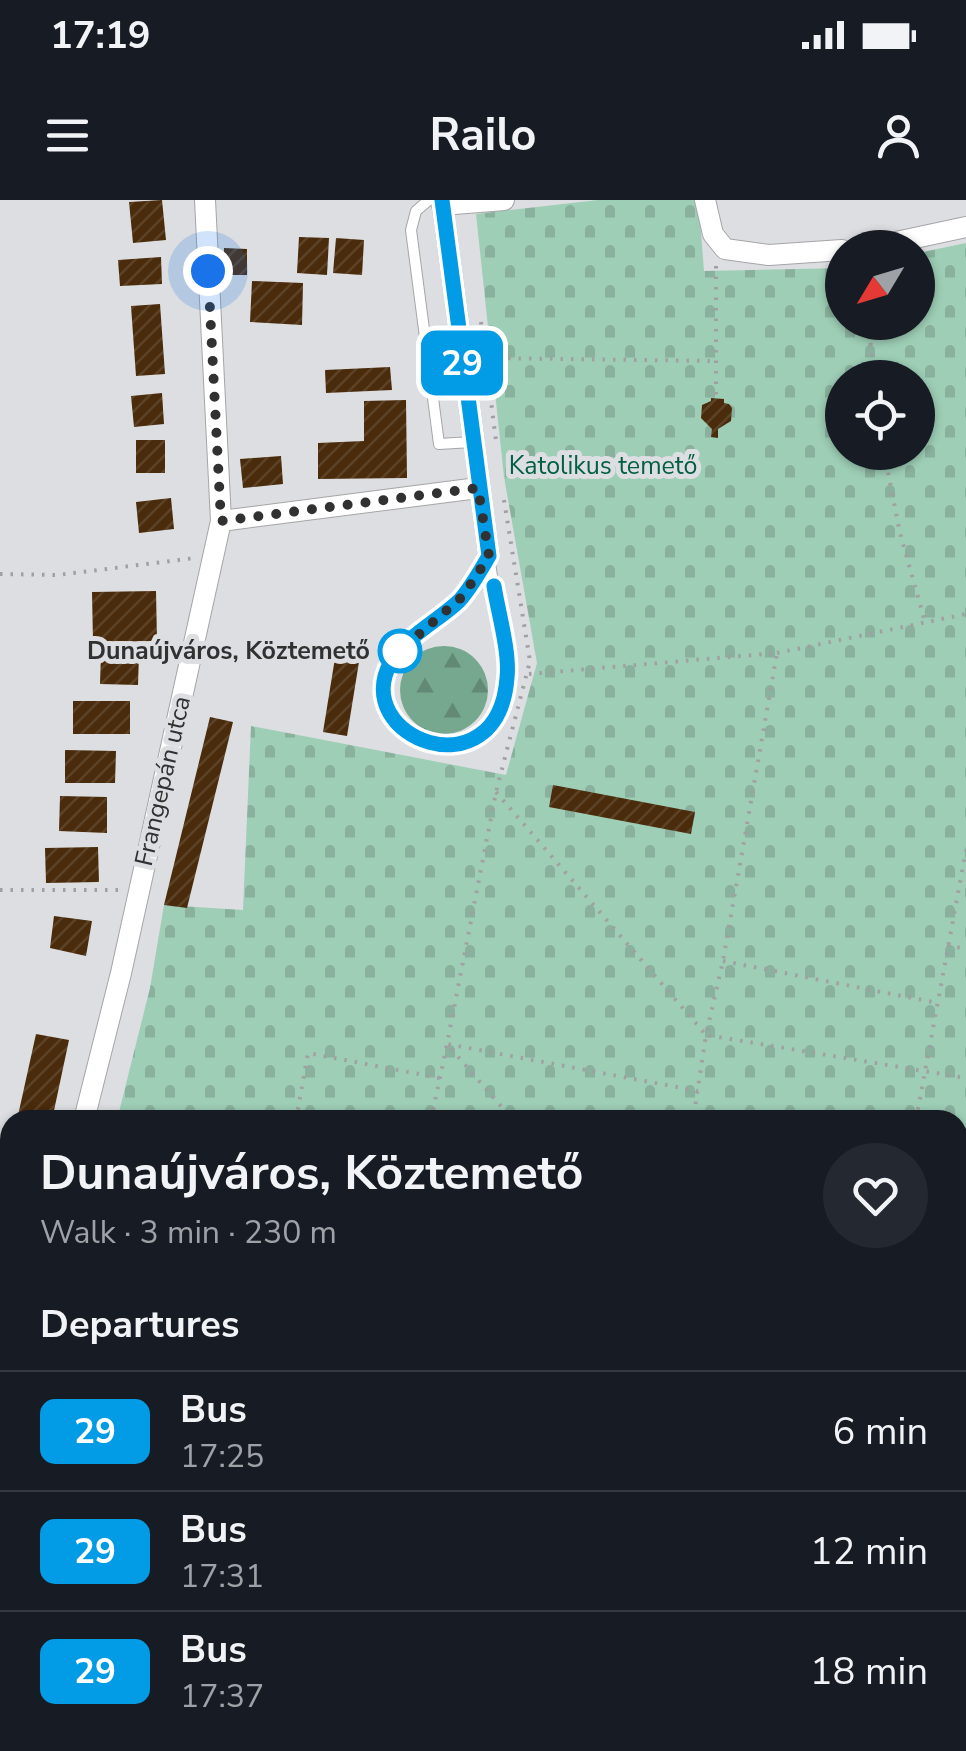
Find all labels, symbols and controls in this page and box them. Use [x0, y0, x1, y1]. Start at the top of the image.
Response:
text: 17:19 [50, 10, 151, 61]
text: Railo [430, 105, 536, 166]
icon: menu [40, 108, 95, 163]
icon: person [871, 108, 926, 163]
north arrow [825, 230, 935, 340]
map controls [825, 230, 935, 470]
your location [183, 246, 233, 296]
line badge: 29 [417, 330, 507, 396]
text: 29 [441, 340, 483, 387]
button: locate [825, 360, 935, 470]
park label: Katolikus temető [509, 449, 697, 483]
marker: Dunaújváros, Köztemető [379, 630, 421, 672]
place label: Dunaújváros, Köztemető [87, 634, 370, 668]
street label: Frangepán utca [127, 693, 199, 869]
text: Dunaújváros, Köztemető [40, 1140, 583, 1206]
button: heart [823, 1143, 928, 1248]
text: Walk · 3 min · 230 m [40, 1211, 337, 1254]
text: Departures [40, 1299, 239, 1350]
text: Bus [180, 1384, 247, 1435]
text: 6 min [833, 1406, 928, 1457]
text: 29 [74, 1408, 116, 1455]
text: 17:25 [180, 1435, 264, 1478]
text: Bus [180, 1504, 247, 1555]
text: 12 min [810, 1526, 928, 1577]
text: 29 [74, 1528, 116, 1575]
text: 17:31 [180, 1555, 264, 1598]
text: Bus [180, 1624, 247, 1675]
text: 18 min [810, 1646, 928, 1697]
text: 29 [74, 1648, 116, 1695]
text: 17:37 [180, 1675, 264, 1718]

